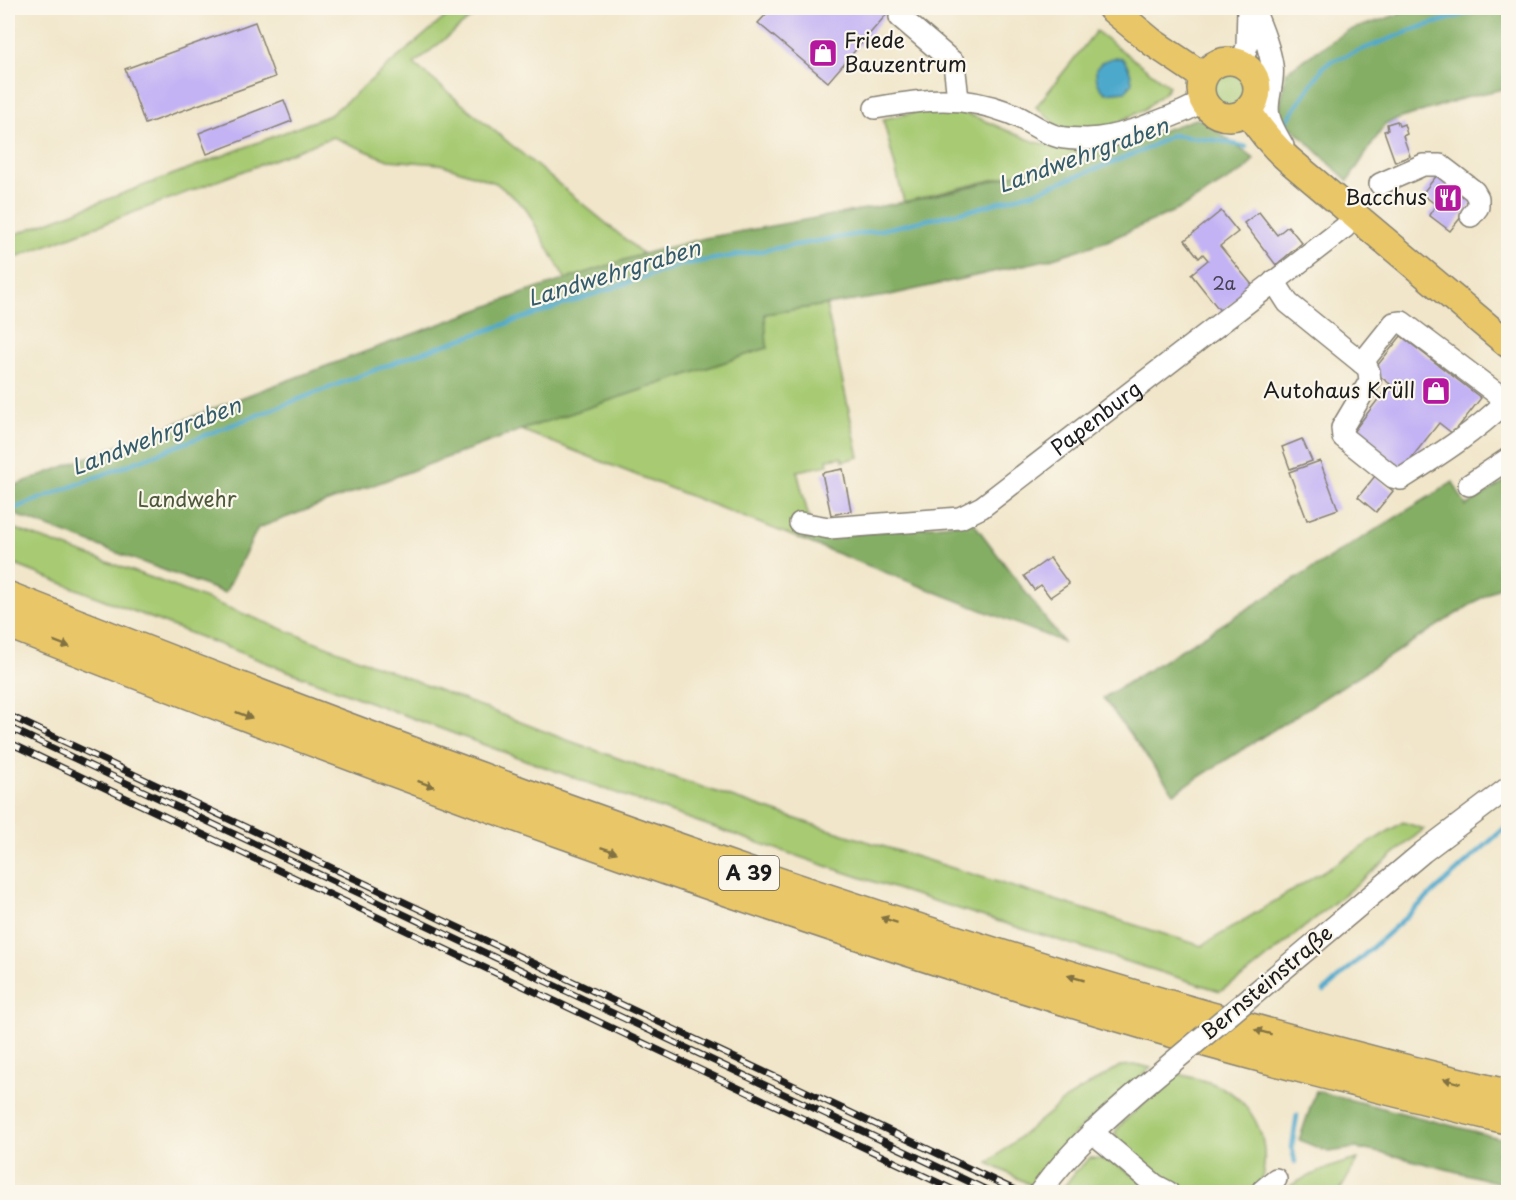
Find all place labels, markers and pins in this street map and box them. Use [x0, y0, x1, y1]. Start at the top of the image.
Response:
place label: Friede Bauzentrum [844, 23, 967, 79]
shop icon: Friede Bauzentrum [807, 37, 839, 69]
place label: Bacchus [1345, 180, 1427, 212]
restaurant icon: Bacchus [1432, 182, 1464, 214]
place label: Autohaus Krüll [1263, 373, 1415, 405]
shop icon: Autohaus Krüll [1420, 375, 1452, 407]

